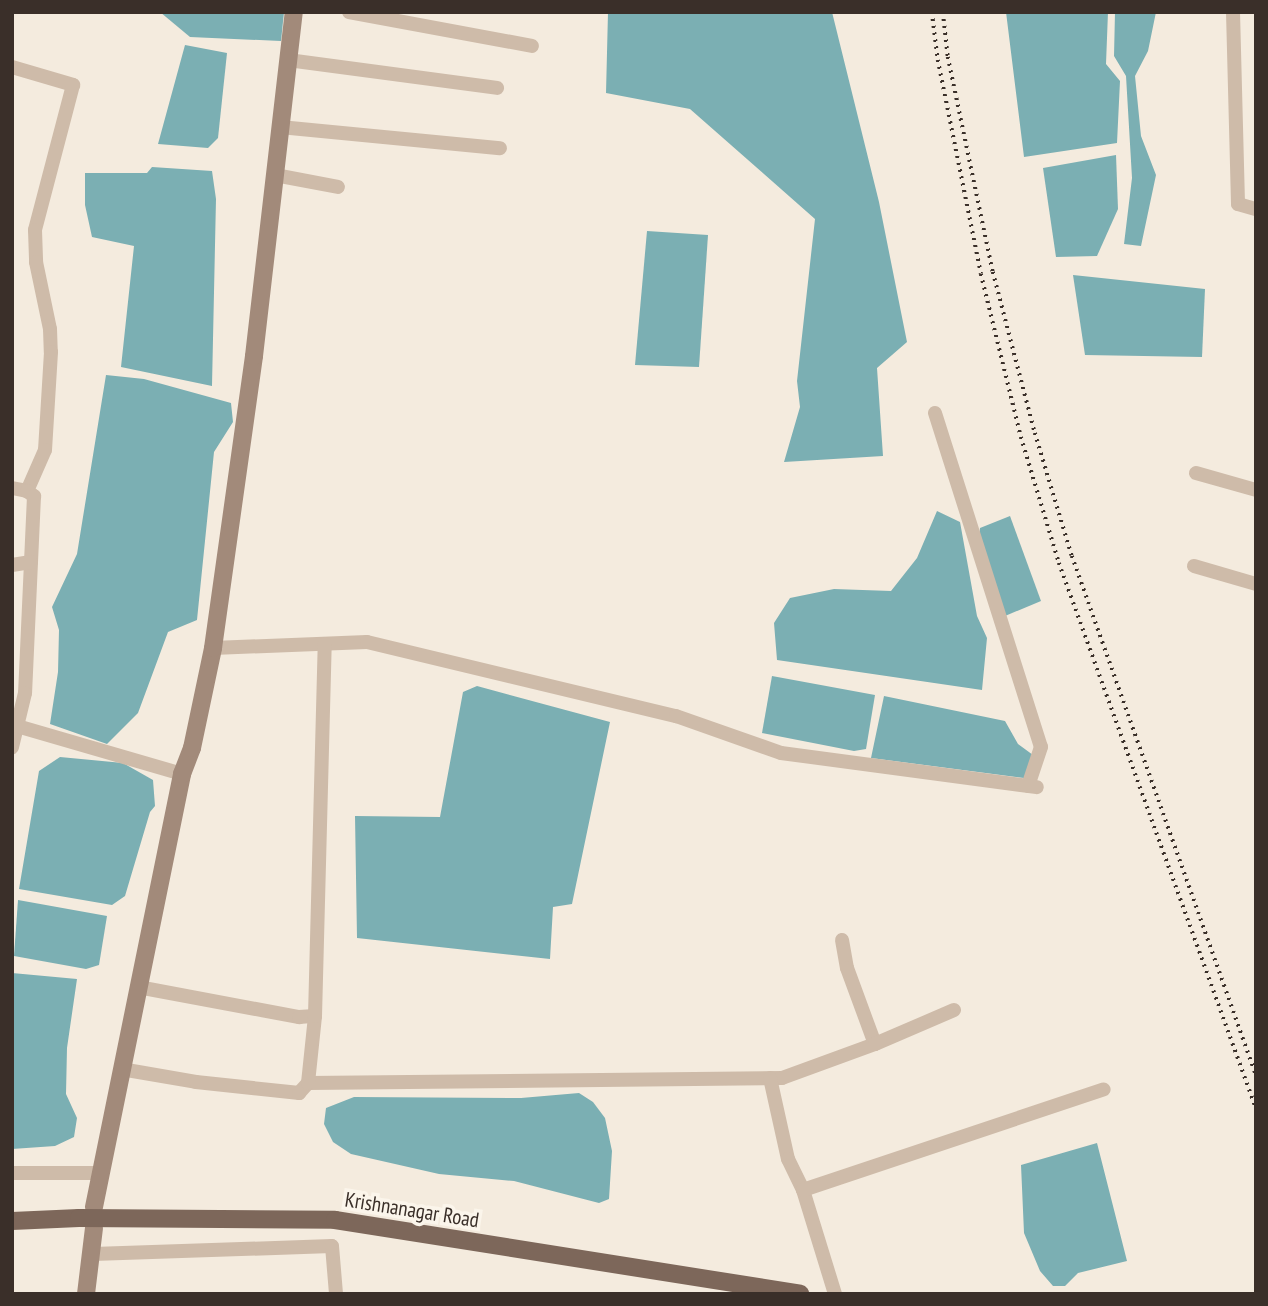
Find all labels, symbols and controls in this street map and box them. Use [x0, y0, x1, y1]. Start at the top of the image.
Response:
street label: Krishnanagar Road [343, 1187, 481, 1233]

